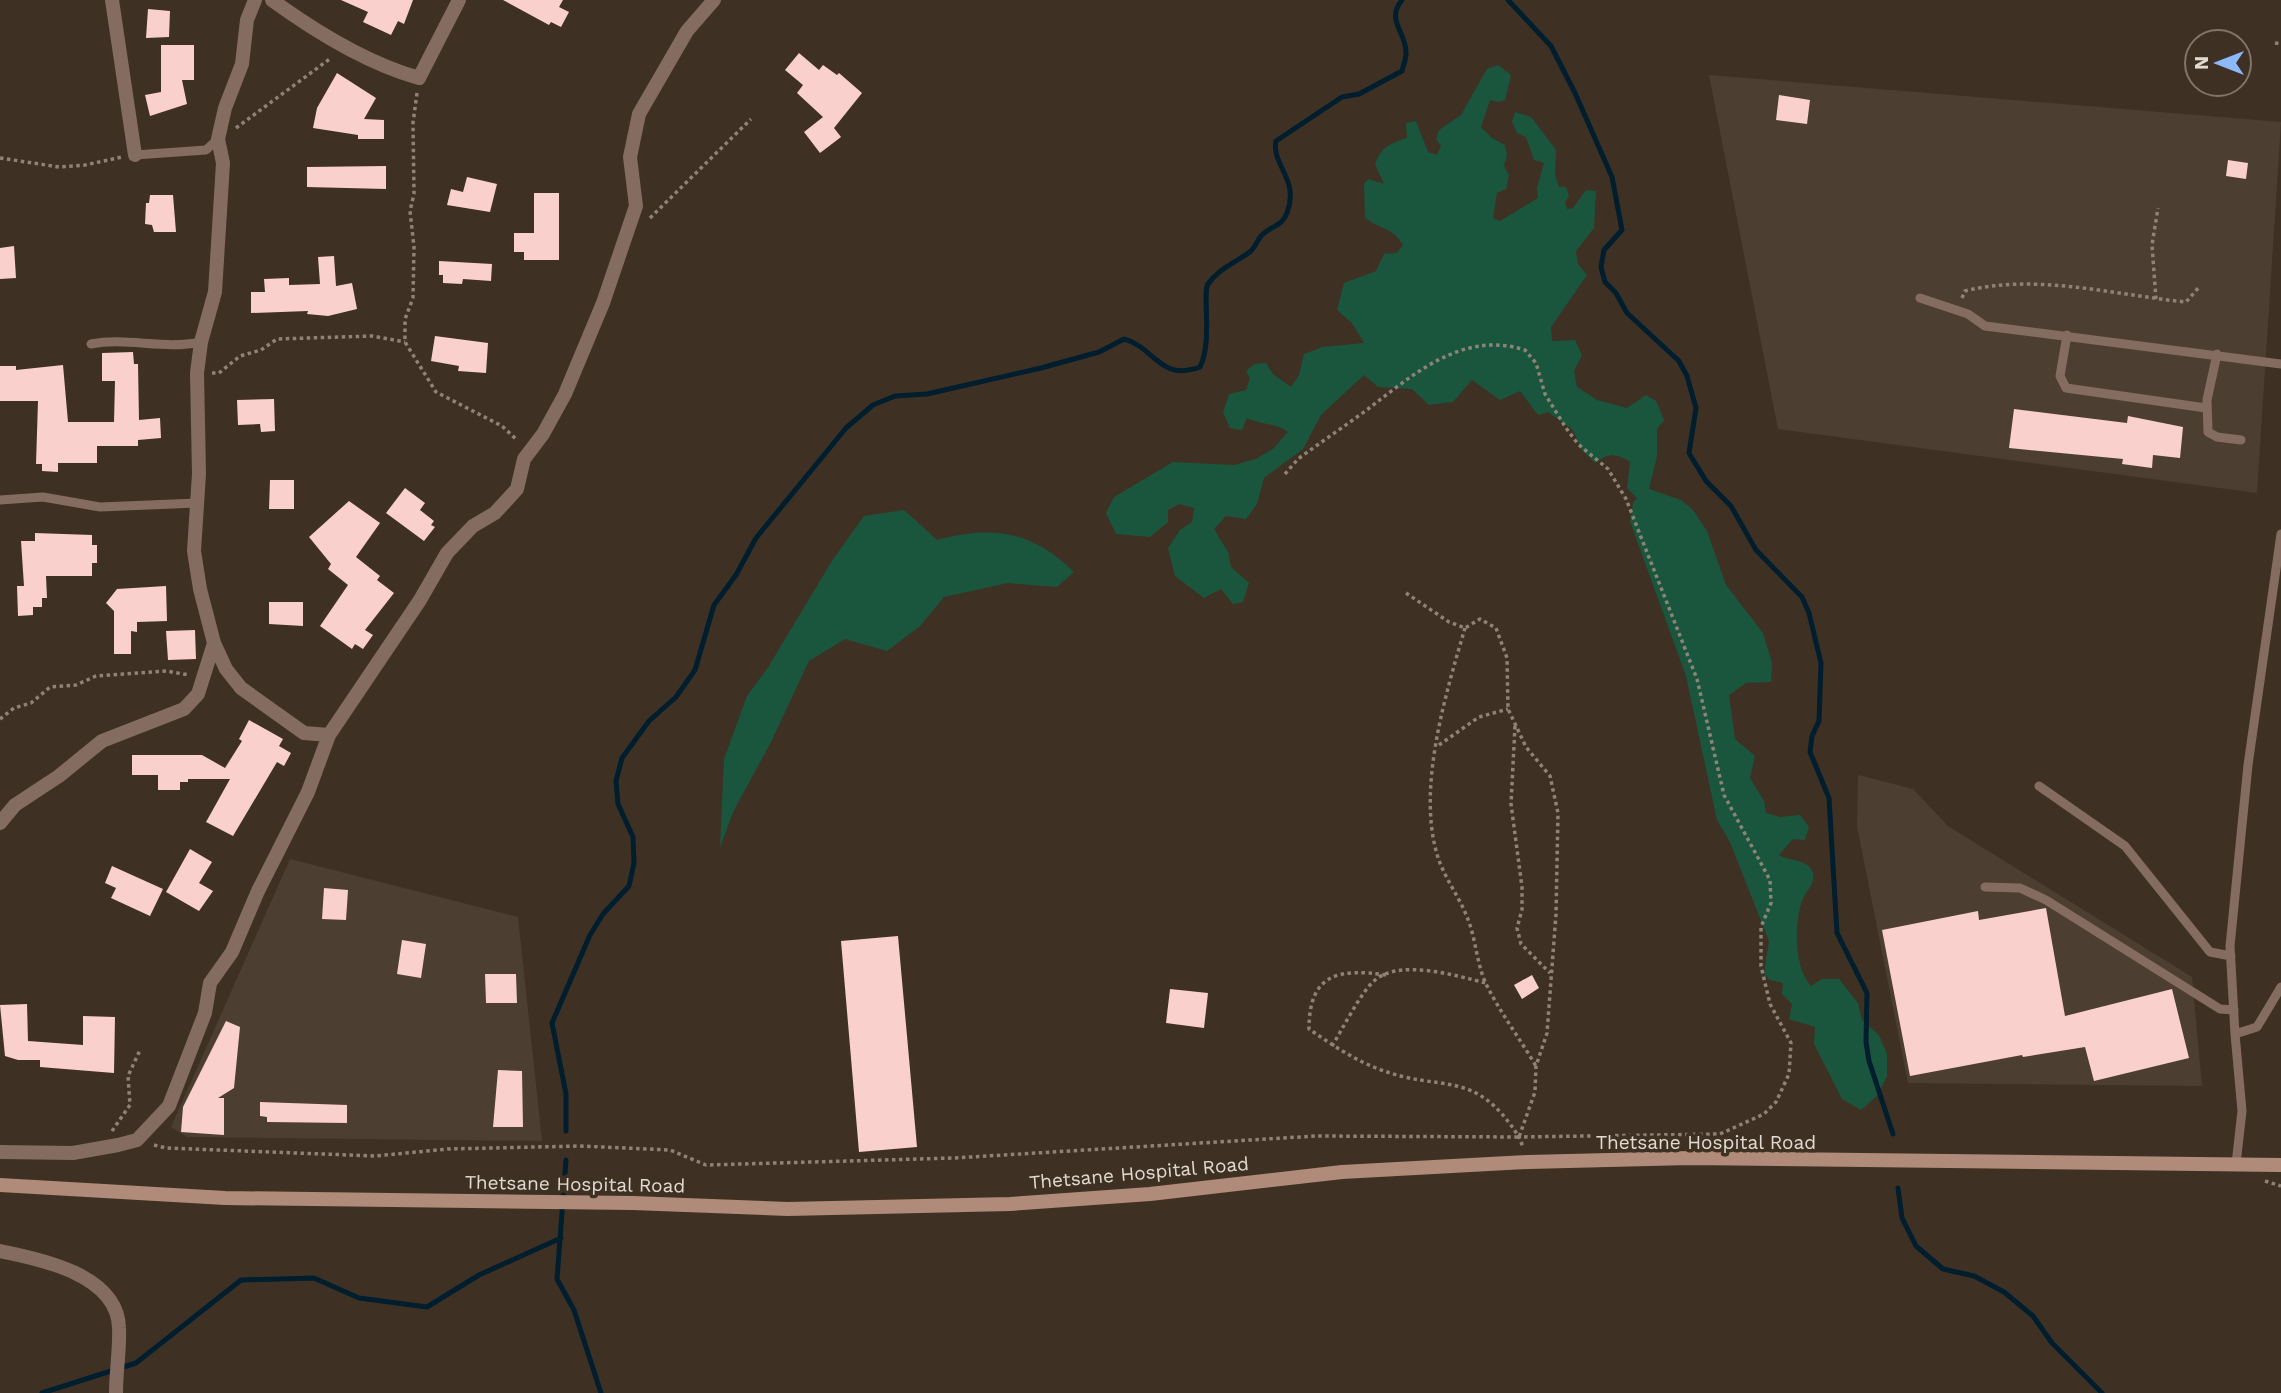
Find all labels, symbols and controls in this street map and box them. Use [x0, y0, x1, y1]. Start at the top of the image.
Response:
north arrow [2183, 28, 2253, 98]
text: N [2190, 56, 2213, 70]
street label: Thetsane Hospital Road [1596, 1131, 1816, 1154]
street label: Thetsane Hospital Road [1028, 1152, 1250, 1194]
street label: Thetsane Hospital Road [465, 1171, 685, 1197]

